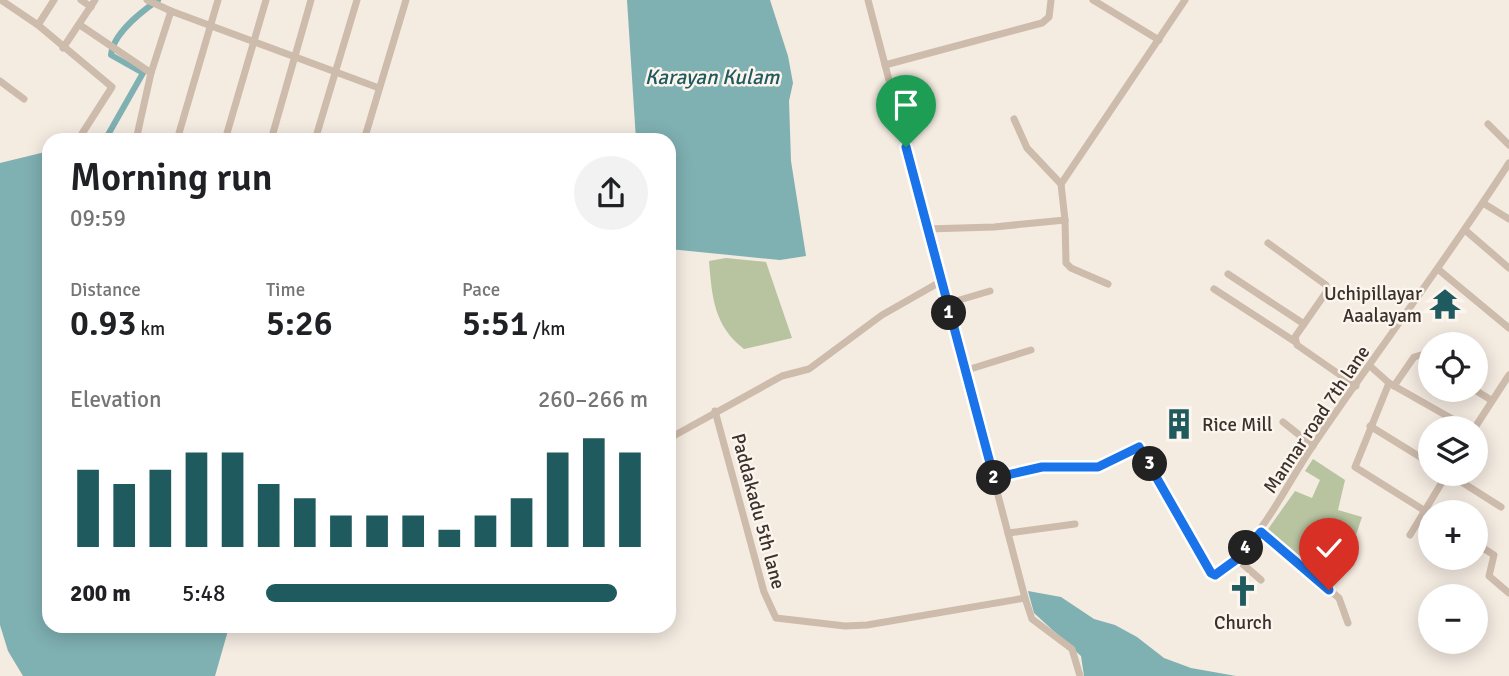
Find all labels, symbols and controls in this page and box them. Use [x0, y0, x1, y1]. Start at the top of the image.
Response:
water label: Karayan Kulam [645, 64, 781, 90]
pin [876, 75, 936, 147]
icon: arrive [887, 86, 925, 124]
text: Morning run [70, 154, 273, 201]
button: share [574, 156, 648, 230]
text: 09:59 [70, 204, 126, 233]
text: Distance [70, 278, 141, 302]
text: Time [266, 278, 305, 302]
text: Pace [462, 278, 500, 302]
place label: Uchipillayar Aaalayam [1324, 282, 1422, 328]
temple icon: Uchipillayar Aaalayam [1428, 287, 1462, 321]
pin: 1 [932, 296, 967, 330]
text: 1 [943, 300, 954, 324]
text: 0.93 [70, 302, 136, 345]
text: 5:26 [266, 302, 333, 345]
text: 5:51 [462, 302, 529, 345]
text: km [136, 317, 165, 341]
text: /km [529, 317, 565, 341]
map controls [1418, 332, 1488, 654]
button: locate [1418, 332, 1488, 402]
street label: Mannar road 7th lane [1258, 341, 1375, 498]
text: Elevation [70, 385, 162, 414]
text: 260–266 m [538, 385, 648, 414]
building icon: Rice Mill [1162, 407, 1196, 441]
place label: Rice Mill [1202, 413, 1273, 437]
button: layers [1418, 416, 1488, 486]
street label: Paddakadu 5th lane [726, 431, 790, 592]
pin: 3 [1132, 447, 1168, 482]
text: 3 [1144, 451, 1155, 475]
pin: 2 [976, 461, 1012, 496]
text: 2 [988, 465, 999, 489]
button: + [1418, 500, 1488, 570]
pin [1299, 518, 1359, 590]
icon: check [1310, 529, 1348, 567]
pin: 4 [1228, 530, 1264, 566]
text: 4 [1240, 535, 1251, 559]
church icon: Church [1226, 574, 1260, 608]
text: 200 m [70, 579, 131, 608]
text: 5:48 [182, 579, 225, 608]
button: − [1418, 584, 1488, 654]
place label: Church [1214, 611, 1272, 635]

